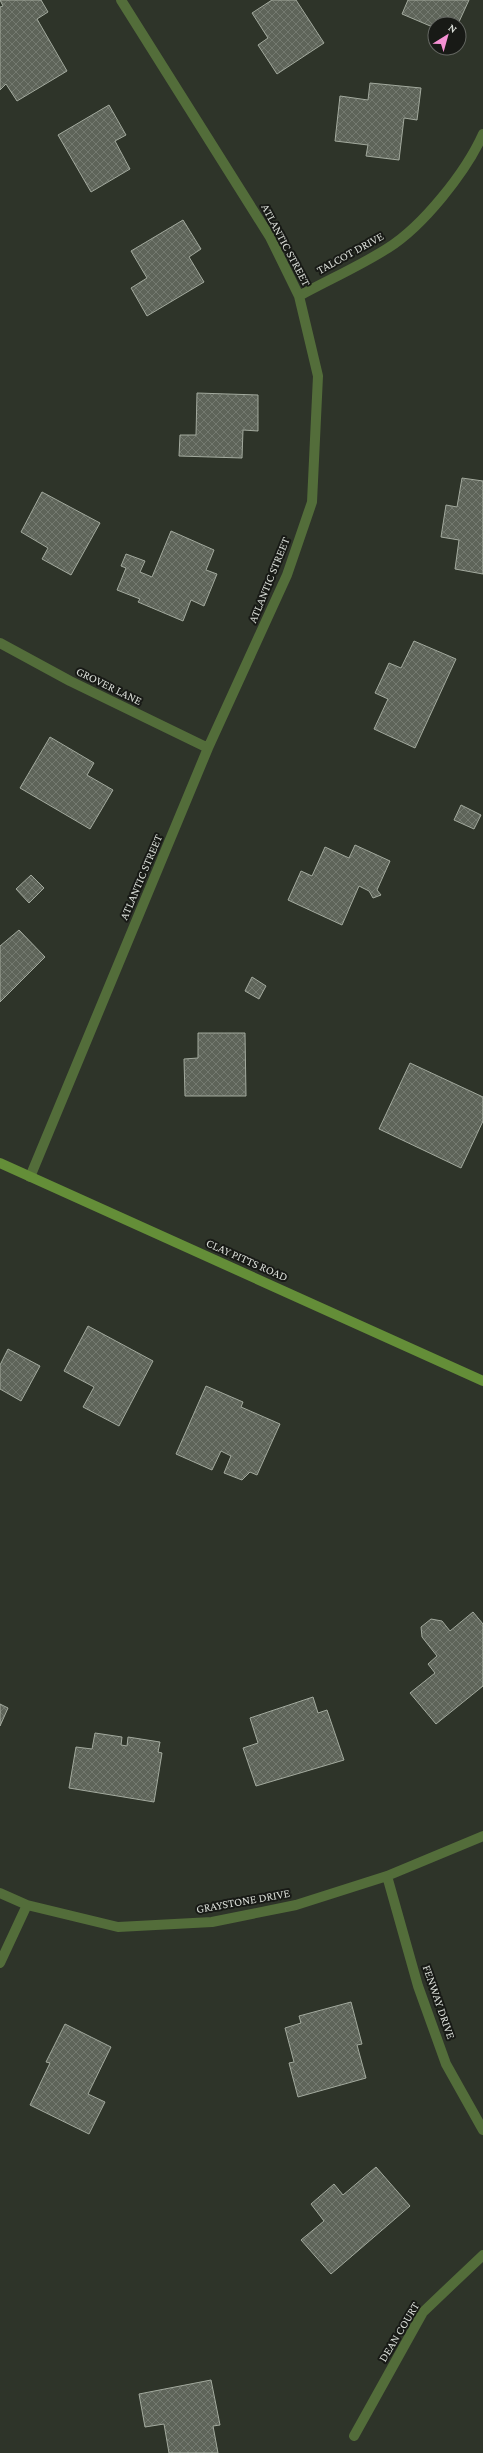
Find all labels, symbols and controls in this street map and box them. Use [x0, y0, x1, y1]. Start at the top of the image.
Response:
north arrow [427, 16, 467, 56]
text: N [446, 21, 460, 35]
street label: ATLANTIC STREET [258, 201, 314, 289]
street label: TALCOT DRIVE [314, 229, 386, 277]
street label: ATLANTIC STREET [245, 535, 293, 625]
street label: GROVER LANE [74, 664, 145, 708]
street label: ATLANTIC STREET [117, 832, 165, 922]
street label: CLAY PITTS ROAD [204, 1236, 290, 1284]
street label: GRAYSTONE DRIVE [195, 1886, 291, 1916]
street label: FENWAY DRIVE [420, 1963, 458, 2041]
street label: DEAN COURT [376, 2299, 423, 2364]

